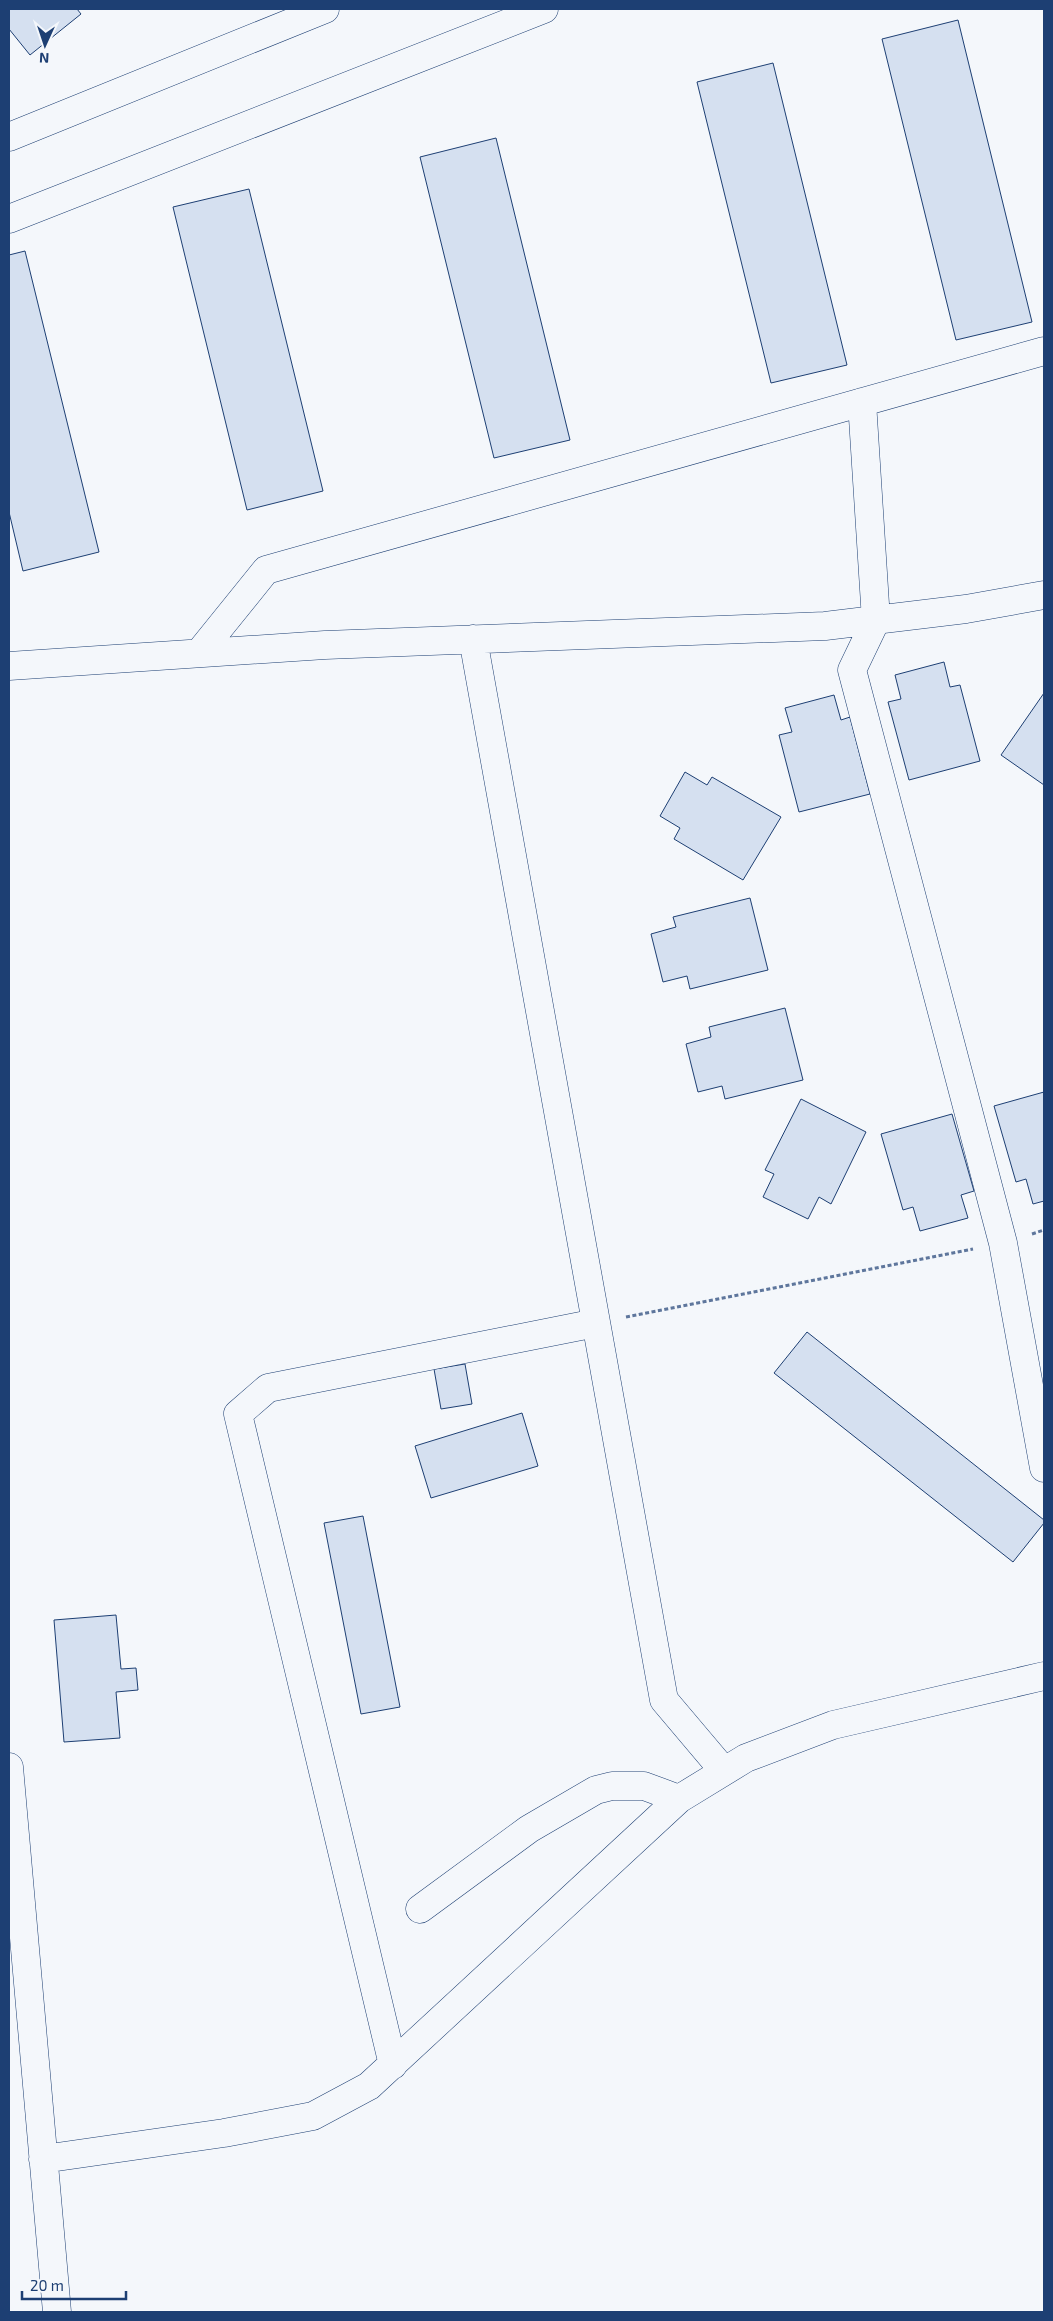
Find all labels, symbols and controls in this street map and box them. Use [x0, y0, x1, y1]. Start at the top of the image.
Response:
north arrow [20, 20, 70, 70]
text: N [39, 50, 50, 67]
scale bar [22, 2268, 126, 2300]
text: 20 m [30, 2276, 64, 2294]

